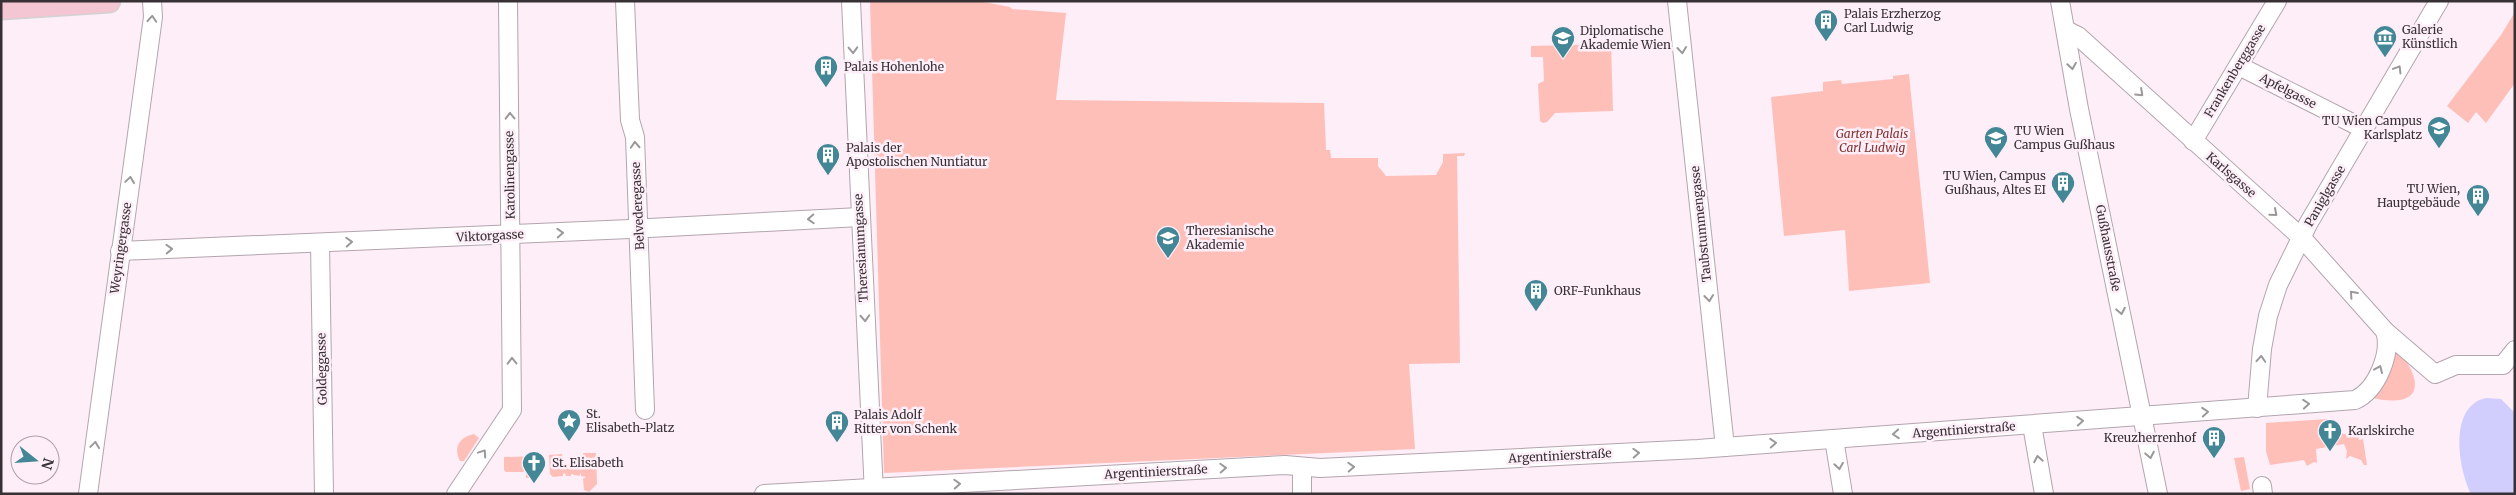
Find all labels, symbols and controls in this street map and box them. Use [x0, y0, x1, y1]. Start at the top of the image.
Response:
place label: Palais Erzherzog Carl Ludwig [1844, 6, 1941, 35]
building icon: Palais Erzherzog Carl Ludwig [1813, 8, 1839, 42]
one-way arrow [146, 15, 157, 23]
street label: Frankenberggasse [2201, 21, 2268, 120]
place label: Galerie Künstlich [2402, 22, 2458, 51]
place label: Diplomatische Akademie Wien [1579, 23, 1671, 52]
museum icon: Galerie Künstlich [2372, 24, 2398, 58]
school or university icon: Diplomatische Akademie Wien [1550, 25, 1576, 59]
one-way arrow [848, 46, 859, 54]
one-way arrow [1677, 46, 1688, 54]
building icon: Palais Hohenlohe [813, 54, 839, 88]
place label: Palais Hohenlohe [844, 59, 944, 74]
one-way arrow [2066, 62, 2076, 71]
one-way arrow [2392, 66, 2402, 75]
street label: Apfelgasse [2256, 69, 2319, 111]
one-way arrow [2134, 87, 2143, 96]
one-way arrow [505, 112, 515, 120]
place label: TU Wien Campus Karlsplatz [2322, 113, 2422, 142]
school or university icon: TU Wien Campus Karlsplatz [2426, 115, 2452, 149]
place label: TU Wien Campus Gußhaus [2014, 123, 2115, 152]
school or university icon: TU Wien Campus Gußhaus [1983, 125, 2009, 159]
park label: Garten Palais Carl Ludwig [1836, 126, 1908, 155]
street label: Karolinengasse [501, 131, 518, 219]
place label: Palais der Apostolischen Nuntiatur [845, 140, 988, 169]
one-way arrow [630, 141, 640, 148]
building icon: Palais der Apostolischen Nuntiatur [815, 142, 841, 176]
street label: Karlsgasse [2203, 149, 2259, 200]
street label: Belvederegasse [628, 162, 647, 250]
street label: Paniglgasse [2301, 162, 2348, 229]
street label: Taubstummengasse [1687, 165, 1714, 283]
place label: TU Wien, Campus Gußhaus, Altes EI [1943, 168, 2046, 197]
building icon: TU Wien, Campus Gußhaus, Altes EI [2050, 170, 2076, 204]
one-way arrow [124, 176, 135, 184]
place label: TU Wien, Hauptgebäude [2377, 181, 2460, 210]
building icon: TU Wien, Hauptgebäude [2465, 183, 2491, 217]
street label: Theresianumgasse [850, 193, 871, 303]
street label: Weyringergasse [107, 201, 134, 296]
street label: Gußhausstraße [2093, 203, 2124, 292]
one-way arrow [2269, 207, 2278, 216]
one-way arrow [807, 214, 815, 225]
place label: Theresianische Akademie [1185, 223, 1274, 252]
school or university icon: Theresianische Akademie [1155, 225, 1181, 259]
street label: Viktorgasse [455, 226, 524, 245]
one-way arrow [556, 227, 564, 238]
one-way arrow [346, 237, 353, 247]
one-way arrow [165, 244, 173, 255]
building icon: ORF-Funkhaus [1523, 278, 1549, 312]
place label: ORF-Funkhaus [1554, 283, 1641, 298]
one-way arrow [2350, 290, 2359, 299]
one-way arrow [1703, 295, 1714, 303]
one-way arrow [2115, 307, 2125, 316]
one-way arrow [859, 314, 870, 322]
street label: Goldeggasse [313, 333, 330, 405]
one-way arrow [2255, 355, 2266, 363]
one-way arrow [507, 357, 517, 364]
one-way arrow [2373, 365, 2384, 374]
one-way arrow [2302, 398, 2310, 409]
place label: St. Elisabeth-Platz [586, 406, 675, 435]
one-way arrow [2202, 406, 2210, 417]
place label: Palais Adolf Ritter von Schenk [854, 407, 958, 436]
place icon: St. Elisabeth-Platz [556, 408, 582, 442]
building icon: Palais Adolf Ritter von Schenk [824, 409, 850, 443]
one-way arrow [2077, 416, 2085, 427]
street label: Argentinierstraße [1911, 418, 2016, 441]
church icon: Karlskirche [2317, 418, 2343, 452]
place label: Karlskirche [2348, 423, 2414, 438]
building icon: Kreuzherrenhof [2201, 425, 2227, 459]
one-way arrow [1892, 429, 1900, 440]
place label: Kreuzherrenhof [2104, 430, 2196, 445]
north arrow [10, 435, 60, 485]
one-way arrow [1770, 438, 1778, 449]
one-way arrow [89, 441, 99, 450]
street label: Argentinierstraße [1507, 445, 1612, 466]
one-way arrow [1632, 447, 1640, 458]
one-way arrow [477, 450, 486, 459]
church icon: St. Elisabeth [521, 450, 547, 484]
one-way arrow [2145, 451, 2155, 460]
place label: St. Elisabeth [552, 455, 624, 470]
one-way arrow [2033, 455, 2043, 464]
text: N [37, 456, 58, 472]
street label: Argentinierstraße [1103, 461, 1208, 482]
one-way arrow [1347, 461, 1355, 472]
one-way arrow [1220, 463, 1228, 474]
one-way arrow [1833, 463, 1844, 471]
one-way arrow [953, 479, 961, 490]

